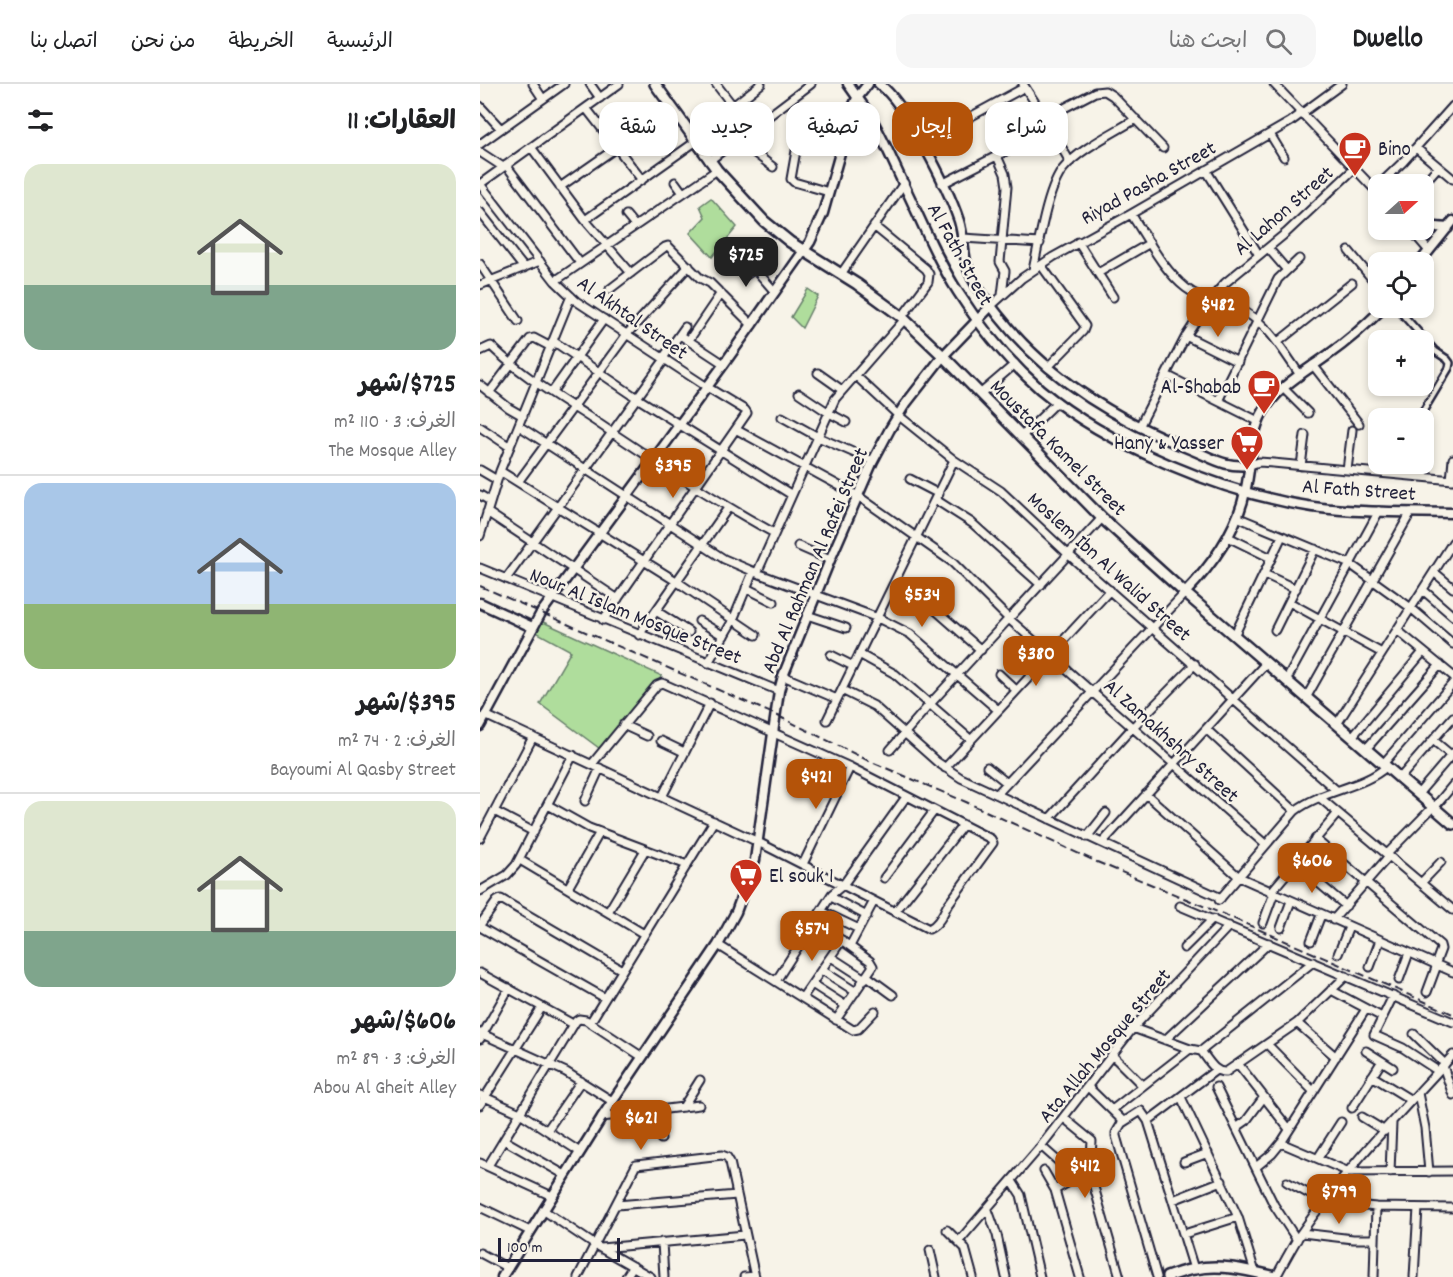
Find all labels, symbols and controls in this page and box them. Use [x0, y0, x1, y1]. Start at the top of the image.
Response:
search box [896, 14, 1316, 68]
text: Dwello [1352, 21, 1423, 61]
icon: search [1262, 25, 1295, 58]
text: ابحث هنا [1169, 27, 1247, 58]
text: اتصل بنا [30, 28, 98, 58]
text: من نحن [131, 28, 195, 58]
text: الخريطة [228, 28, 294, 58]
text: الرئيسية [327, 28, 393, 58]
chip: شقة [599, 102, 678, 156]
chip: جديد [690, 102, 774, 156]
chip: تصفية [786, 102, 880, 156]
chip: إيجار [892, 102, 973, 156]
chip: شراء [985, 102, 1068, 156]
icon: filters [24, 104, 57, 137]
text: العقارات: 11 [347, 104, 456, 141]
cafe icon: Bino [1337, 130, 1373, 177]
street label: Riyad Pasha Street [1076, 135, 1223, 234]
place label: Bino [1378, 136, 1411, 166]
street label: Al Lahon Street [1228, 160, 1342, 264]
north arrow [1368, 174, 1434, 240]
map controls [1368, 174, 1434, 474]
street label: Al Fath Street [918, 198, 999, 313]
icon: home [186, 203, 294, 311]
pin: $725 [710, 237, 782, 288]
text: $725 [728, 242, 764, 270]
button: locate [1368, 252, 1434, 318]
street label: Al Akhtal Street [570, 270, 693, 369]
pin: $482 [1182, 287, 1254, 338]
text: $482 [1200, 292, 1236, 320]
button: + [1368, 330, 1434, 396]
text: $725/شهر [359, 367, 456, 404]
cafe icon: Al-Shabab [1246, 368, 1282, 415]
street label: Moustafa Kamel Street [981, 374, 1132, 525]
place label: Al-Shabab [1161, 374, 1241, 404]
button: − [1368, 408, 1434, 474]
text: الغرف: 3 · 110 m² [334, 409, 456, 437]
supermarket icon: Hany & Yasser [1229, 424, 1265, 471]
place label: Hany & Yasser [1114, 430, 1224, 460]
text: The Mosque Alley [328, 438, 456, 466]
street label: Abd Al Rahman Al Rafei Street [756, 443, 878, 679]
pin: $395 [637, 448, 709, 499]
text: $395 [654, 453, 692, 481]
street label: Al Fath Street [1301, 473, 1417, 511]
street label: Moslem Ibn Al Walid Street [1019, 486, 1197, 650]
icon: home [186, 522, 294, 630]
street label: Nour Al Islam Mosque Street [524, 562, 746, 674]
pin: $534 [886, 577, 958, 628]
text: $534 [904, 582, 940, 610]
pin: $380 [1000, 636, 1072, 687]
text: $380 [1017, 641, 1055, 669]
street label: Al Zamakhshry Street [1095, 673, 1245, 812]
text: $395/شهر [357, 686, 456, 723]
text: الغرف: 2 · 74 m² [338, 728, 456, 756]
text: Bayoumi Al Qasby Street [270, 757, 456, 785]
pin: $421 [780, 759, 852, 810]
text: $421 [800, 764, 832, 792]
icon: home [186, 840, 294, 948]
pin: $606 [1276, 843, 1348, 894]
text: $606 [1292, 848, 1332, 876]
supermarket icon: El souk 1 [728, 857, 764, 904]
place label: El souk 1 [769, 863, 834, 893]
pin: $574 [776, 911, 848, 962]
text: $574 [794, 916, 830, 944]
street label: Ata Allah Mosque Street [1033, 963, 1180, 1131]
text: $606/شهر [353, 1004, 456, 1041]
text: الغرف: 3 · 89 m² [337, 1046, 456, 1074]
text: Abou Al Gheit Alley [313, 1075, 456, 1103]
pin: $621 [605, 1100, 677, 1151]
text: $621 [624, 1105, 658, 1133]
pin: $412 [1049, 1148, 1121, 1199]
text: $412 [1069, 1153, 1101, 1181]
pin: $799 [1303, 1174, 1375, 1225]
text: $799 [1321, 1179, 1357, 1207]
scale bar [498, 1235, 620, 1262]
text: 100 m [507, 1237, 543, 1260]

